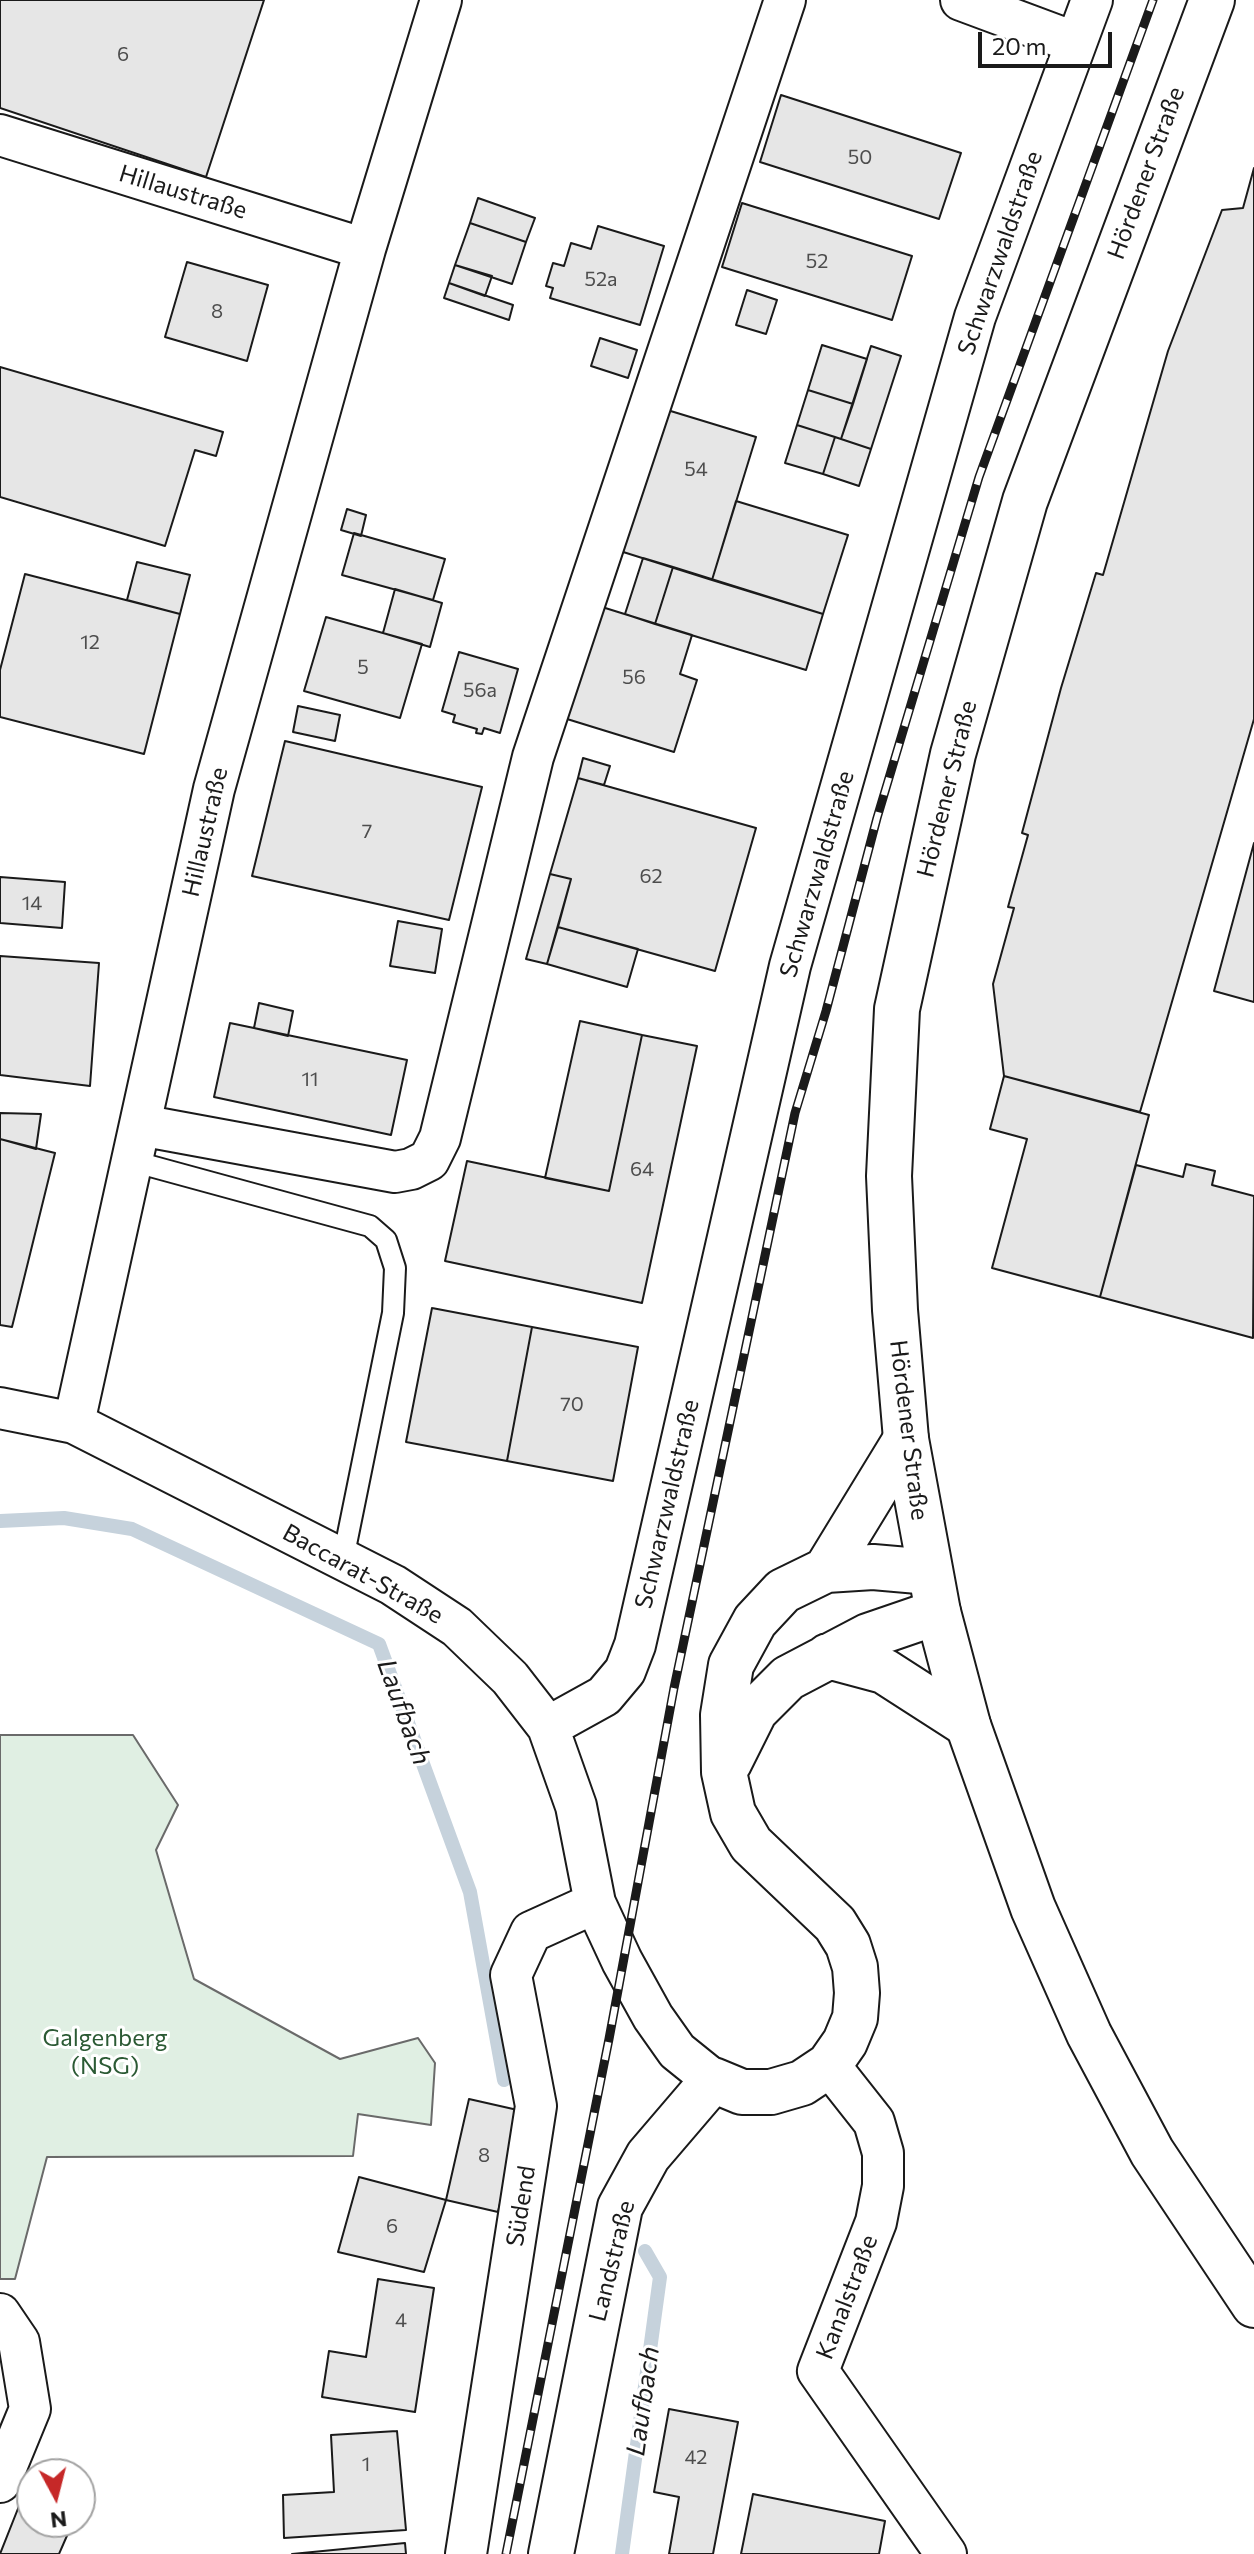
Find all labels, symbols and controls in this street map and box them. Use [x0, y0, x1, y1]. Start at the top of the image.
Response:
scale bar [982, 16, 1116, 66]
text: 20 m [992, 31, 1046, 60]
house number: 6 [117, 42, 129, 66]
street label: Hördener Straße [1101, 83, 1191, 263]
house number: 50 [848, 145, 872, 169]
street label: Schwarzwaldstraße [952, 147, 1048, 359]
street label: Hillaustraße [116, 159, 250, 225]
house number: 52 [806, 249, 828, 273]
house number: 52a [584, 267, 618, 291]
house number: 8 [211, 299, 223, 323]
house number: 54 [684, 457, 708, 481]
house number: 12 [80, 630, 100, 654]
house number: 5 [357, 655, 369, 679]
house number: 56 [622, 665, 646, 689]
house number: 56a [463, 678, 497, 702]
street label: Hördener Straße [911, 698, 983, 880]
street label: Hillaustraße [176, 764, 234, 900]
street label: Schwarzwaldstraße [774, 767, 860, 981]
house number: 7 [362, 819, 372, 843]
house number: 62 [639, 864, 663, 888]
house number: 14 [22, 891, 42, 915]
house number: 11 [301, 1067, 319, 1091]
house number: 64 [630, 1157, 654, 1181]
street label: Hördener Straße [884, 1338, 934, 1522]
house number: 70 [560, 1392, 584, 1416]
street label: Schwarzwaldstraße [629, 1397, 705, 1611]
street label: Baccarat-Straße [278, 1518, 448, 1630]
water label: Laufbach [371, 1655, 437, 1769]
park label: Galgenberg (NSG) [43, 2024, 167, 2080]
house number: 8 [478, 2143, 490, 2167]
street label: Südend [500, 2163, 542, 2249]
street label: Landstraße [583, 2198, 641, 2324]
house number: 6 [386, 2214, 398, 2238]
street label: Kanalstraße [810, 2231, 884, 2363]
house number: 4 [395, 2308, 407, 2332]
water label: Laufbach [620, 2344, 666, 2458]
house number: 42 [685, 2445, 707, 2469]
house number: 1 [362, 2452, 370, 2476]
north arrow [16, 2458, 96, 2538]
text: N [49, 2506, 69, 2535]

